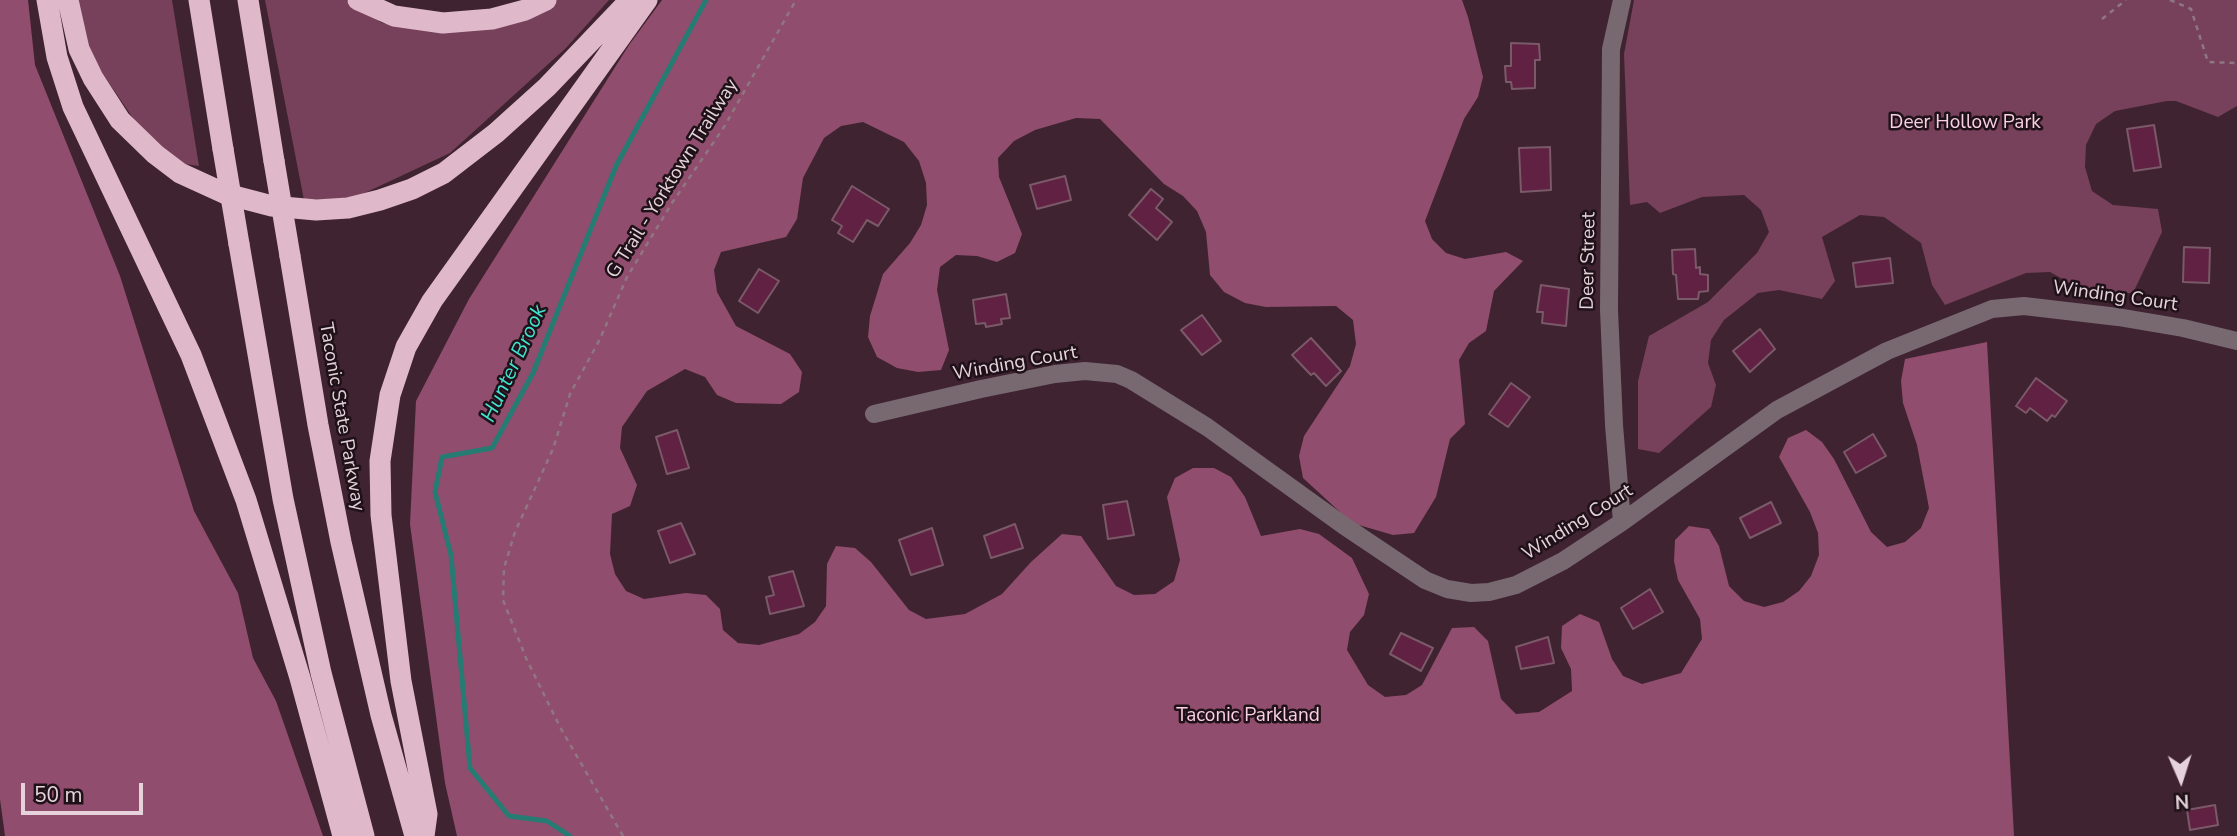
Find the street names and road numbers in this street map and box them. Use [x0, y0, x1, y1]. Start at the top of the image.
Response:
street label: G Trail - Yorktown Trailway [602, 75, 744, 283]
street label: Deer Street [1577, 212, 1601, 310]
street label: Winding Court [2051, 277, 2179, 317]
street label: Taconic State Parkway [313, 321, 369, 513]
street label: Winding Court [951, 342, 1079, 386]
street label: Winding Court [1519, 480, 1637, 566]

